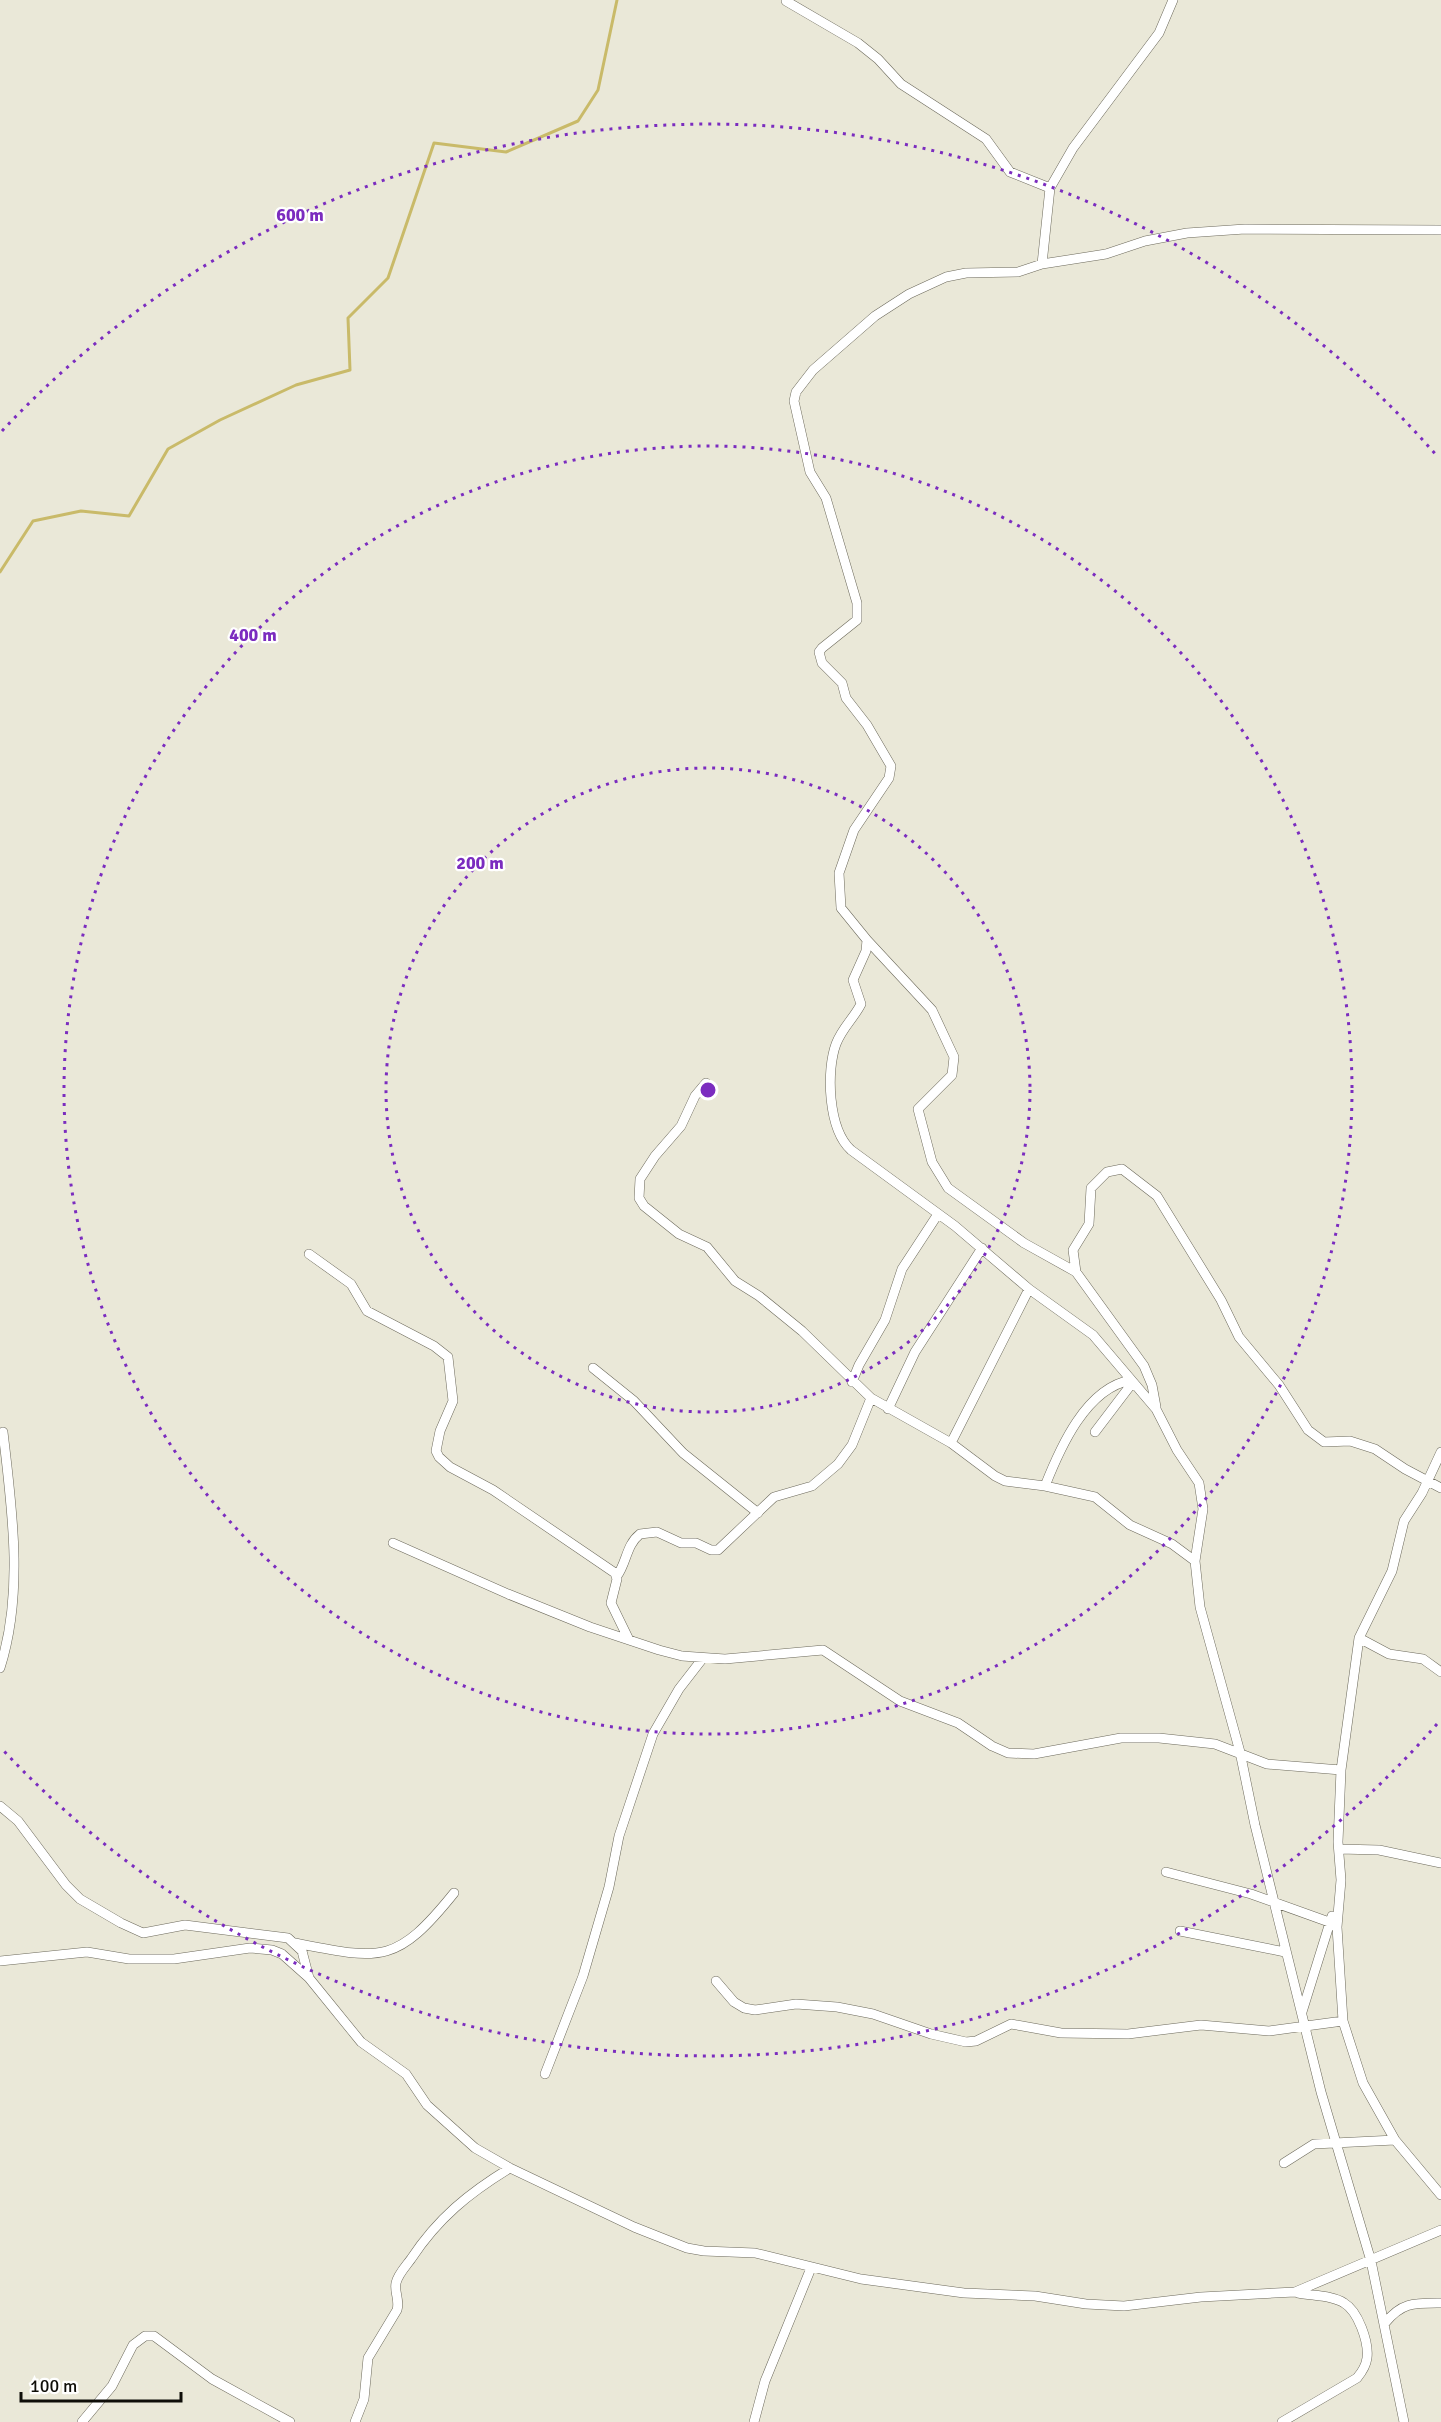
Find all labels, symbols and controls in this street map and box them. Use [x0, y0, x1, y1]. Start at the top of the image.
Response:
text: 600 m [276, 204, 324, 226]
text: 400 m [229, 624, 277, 646]
text: 200 m [456, 852, 504, 874]
centre of rings [698, 1080, 718, 1100]
scale bar [21, 2365, 182, 2403]
text: 100 m [30, 2375, 77, 2397]

